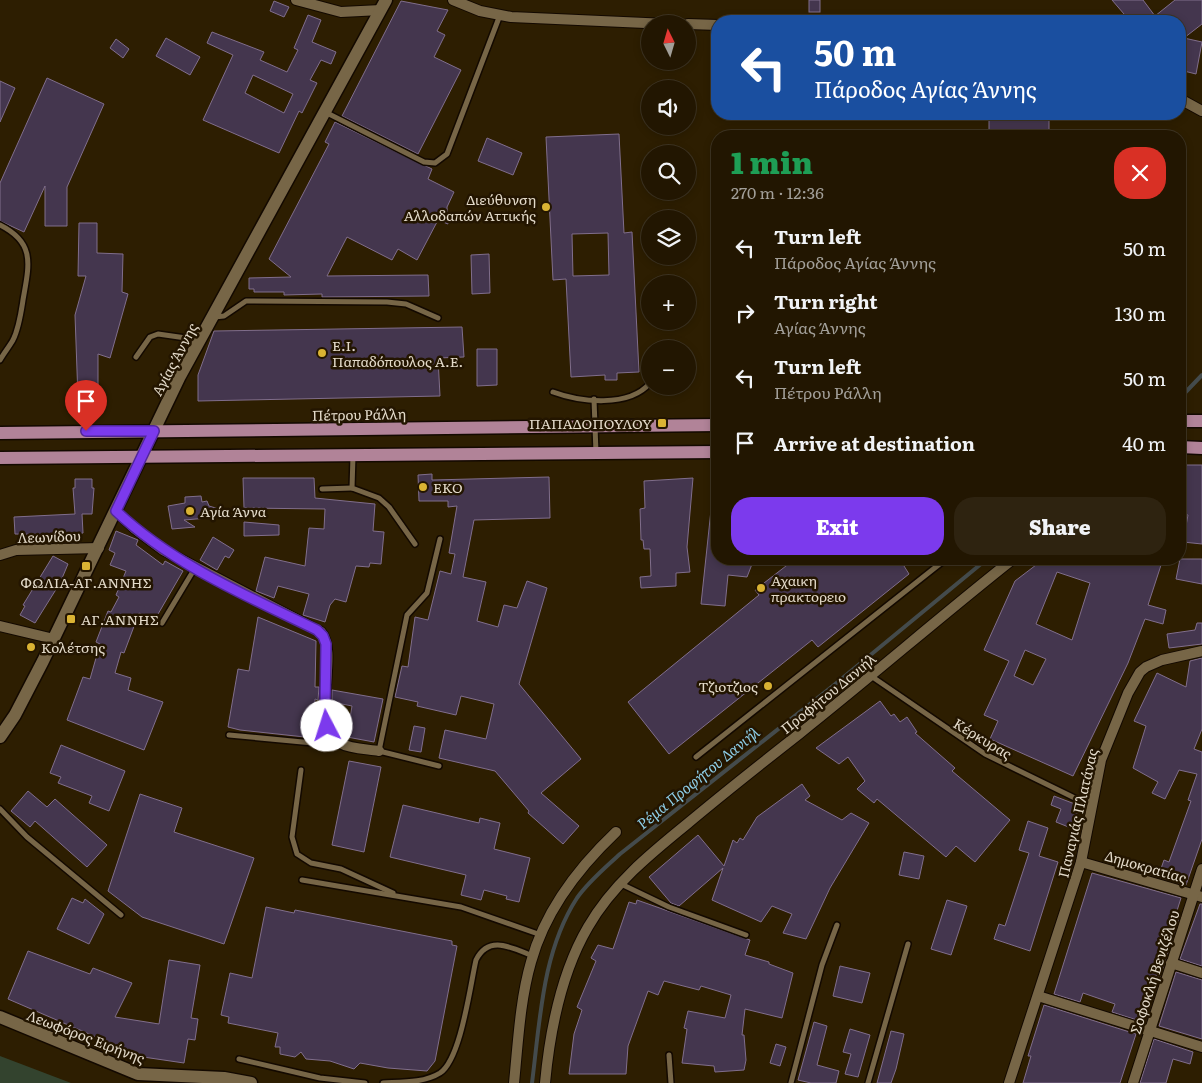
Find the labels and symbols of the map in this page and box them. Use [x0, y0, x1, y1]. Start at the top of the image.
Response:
north arrow [641, 15, 696, 70]
place label: Διεύθυνση Αλλοδαπών Αττικής [404, 189, 536, 225]
marker: Διεύθυνση Αλλοδαπών Αττικής [540, 201, 552, 213]
street label: Αγίας Άννης [146, 319, 202, 399]
place label: Ε.Ι. Παπαδόπουλος Α.Ε. [332, 335, 463, 371]
marker: Ε.Ι. Παπαδόπουλος Α.Ε. [316, 347, 328, 359]
pin [65, 380, 107, 431]
street label: Πέτρου Ράλλη [312, 403, 406, 425]
place label: ΠΑΠΑΔΟΠΟΥΛΟΥ [529, 413, 652, 433]
marker: ΠΑΠΑΔΟΠΟΥΛΟΥ [656, 417, 668, 429]
place label: EKO [433, 477, 463, 497]
marker: EKO [417, 481, 429, 493]
place label: Αγία Άννα [200, 501, 267, 521]
marker: Αγία Άννα [184, 505, 196, 517]
street label: Λεωνίδου [17, 525, 81, 547]
marker: ΦΩΛΙΑ-ΑΓ.ΑΝΝΗΣ [80, 560, 92, 572]
place label: Αχαικη πρακτορειο [771, 570, 846, 606]
place label: ΦΩΛΙΑ-ΑΓ.ΑΝΝΗΣ [20, 572, 152, 592]
marker: Αχαικη πρακτορειο [755, 582, 767, 594]
place label: ΑΓ.ΑΝΝΗΣ [81, 609, 159, 629]
marker: ΑΓ.ΑΝΝΗΣ [65, 613, 77, 625]
place label: Κολέτσης [41, 637, 105, 657]
marker: Κολέτσης [25, 641, 37, 653]
street label: Προφήτου Δανιήλ [776, 648, 881, 738]
place label: Τζιοτζιος [698, 676, 758, 696]
marker: Τζιοτζιος [762, 680, 774, 692]
position arrow [300, 699, 352, 751]
street label: Κέρκυρας [950, 713, 1016, 763]
water label: Ρέμα Προφήτου Δανιήλ [631, 720, 765, 834]
street label: Παναγιάς Πλατάνας [1052, 746, 1102, 880]
street label: Δημοκρατίας [1103, 845, 1189, 887]
street label: Σοφοκλή Βενιζέλου [1125, 907, 1183, 1037]
street label: Λεωφόρος Ειρήνης [24, 1004, 148, 1068]

